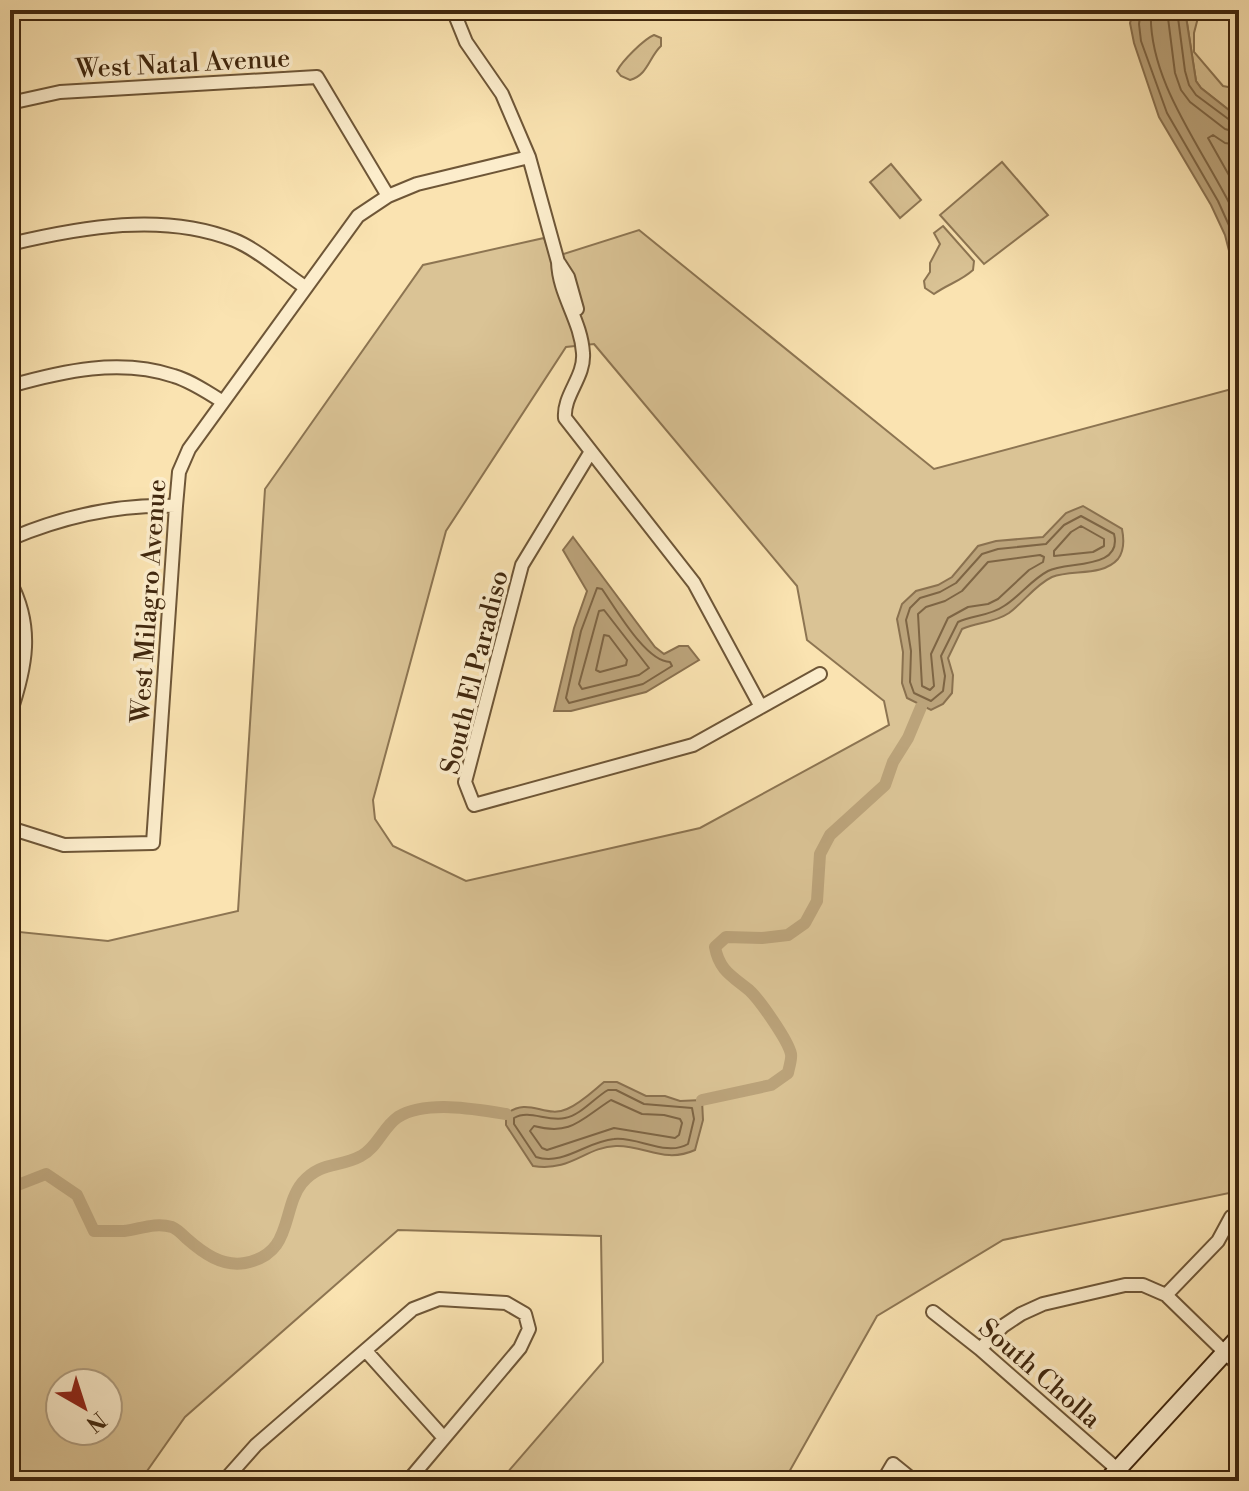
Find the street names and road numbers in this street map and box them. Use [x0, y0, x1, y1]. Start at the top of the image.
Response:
street label: West Natal Avenue [74, 42, 291, 86]
street label: West Milagro Avenue [124, 478, 173, 725]
street label: South El Paradiso [434, 567, 516, 777]
street label: South Cholla [972, 1312, 1108, 1436]

